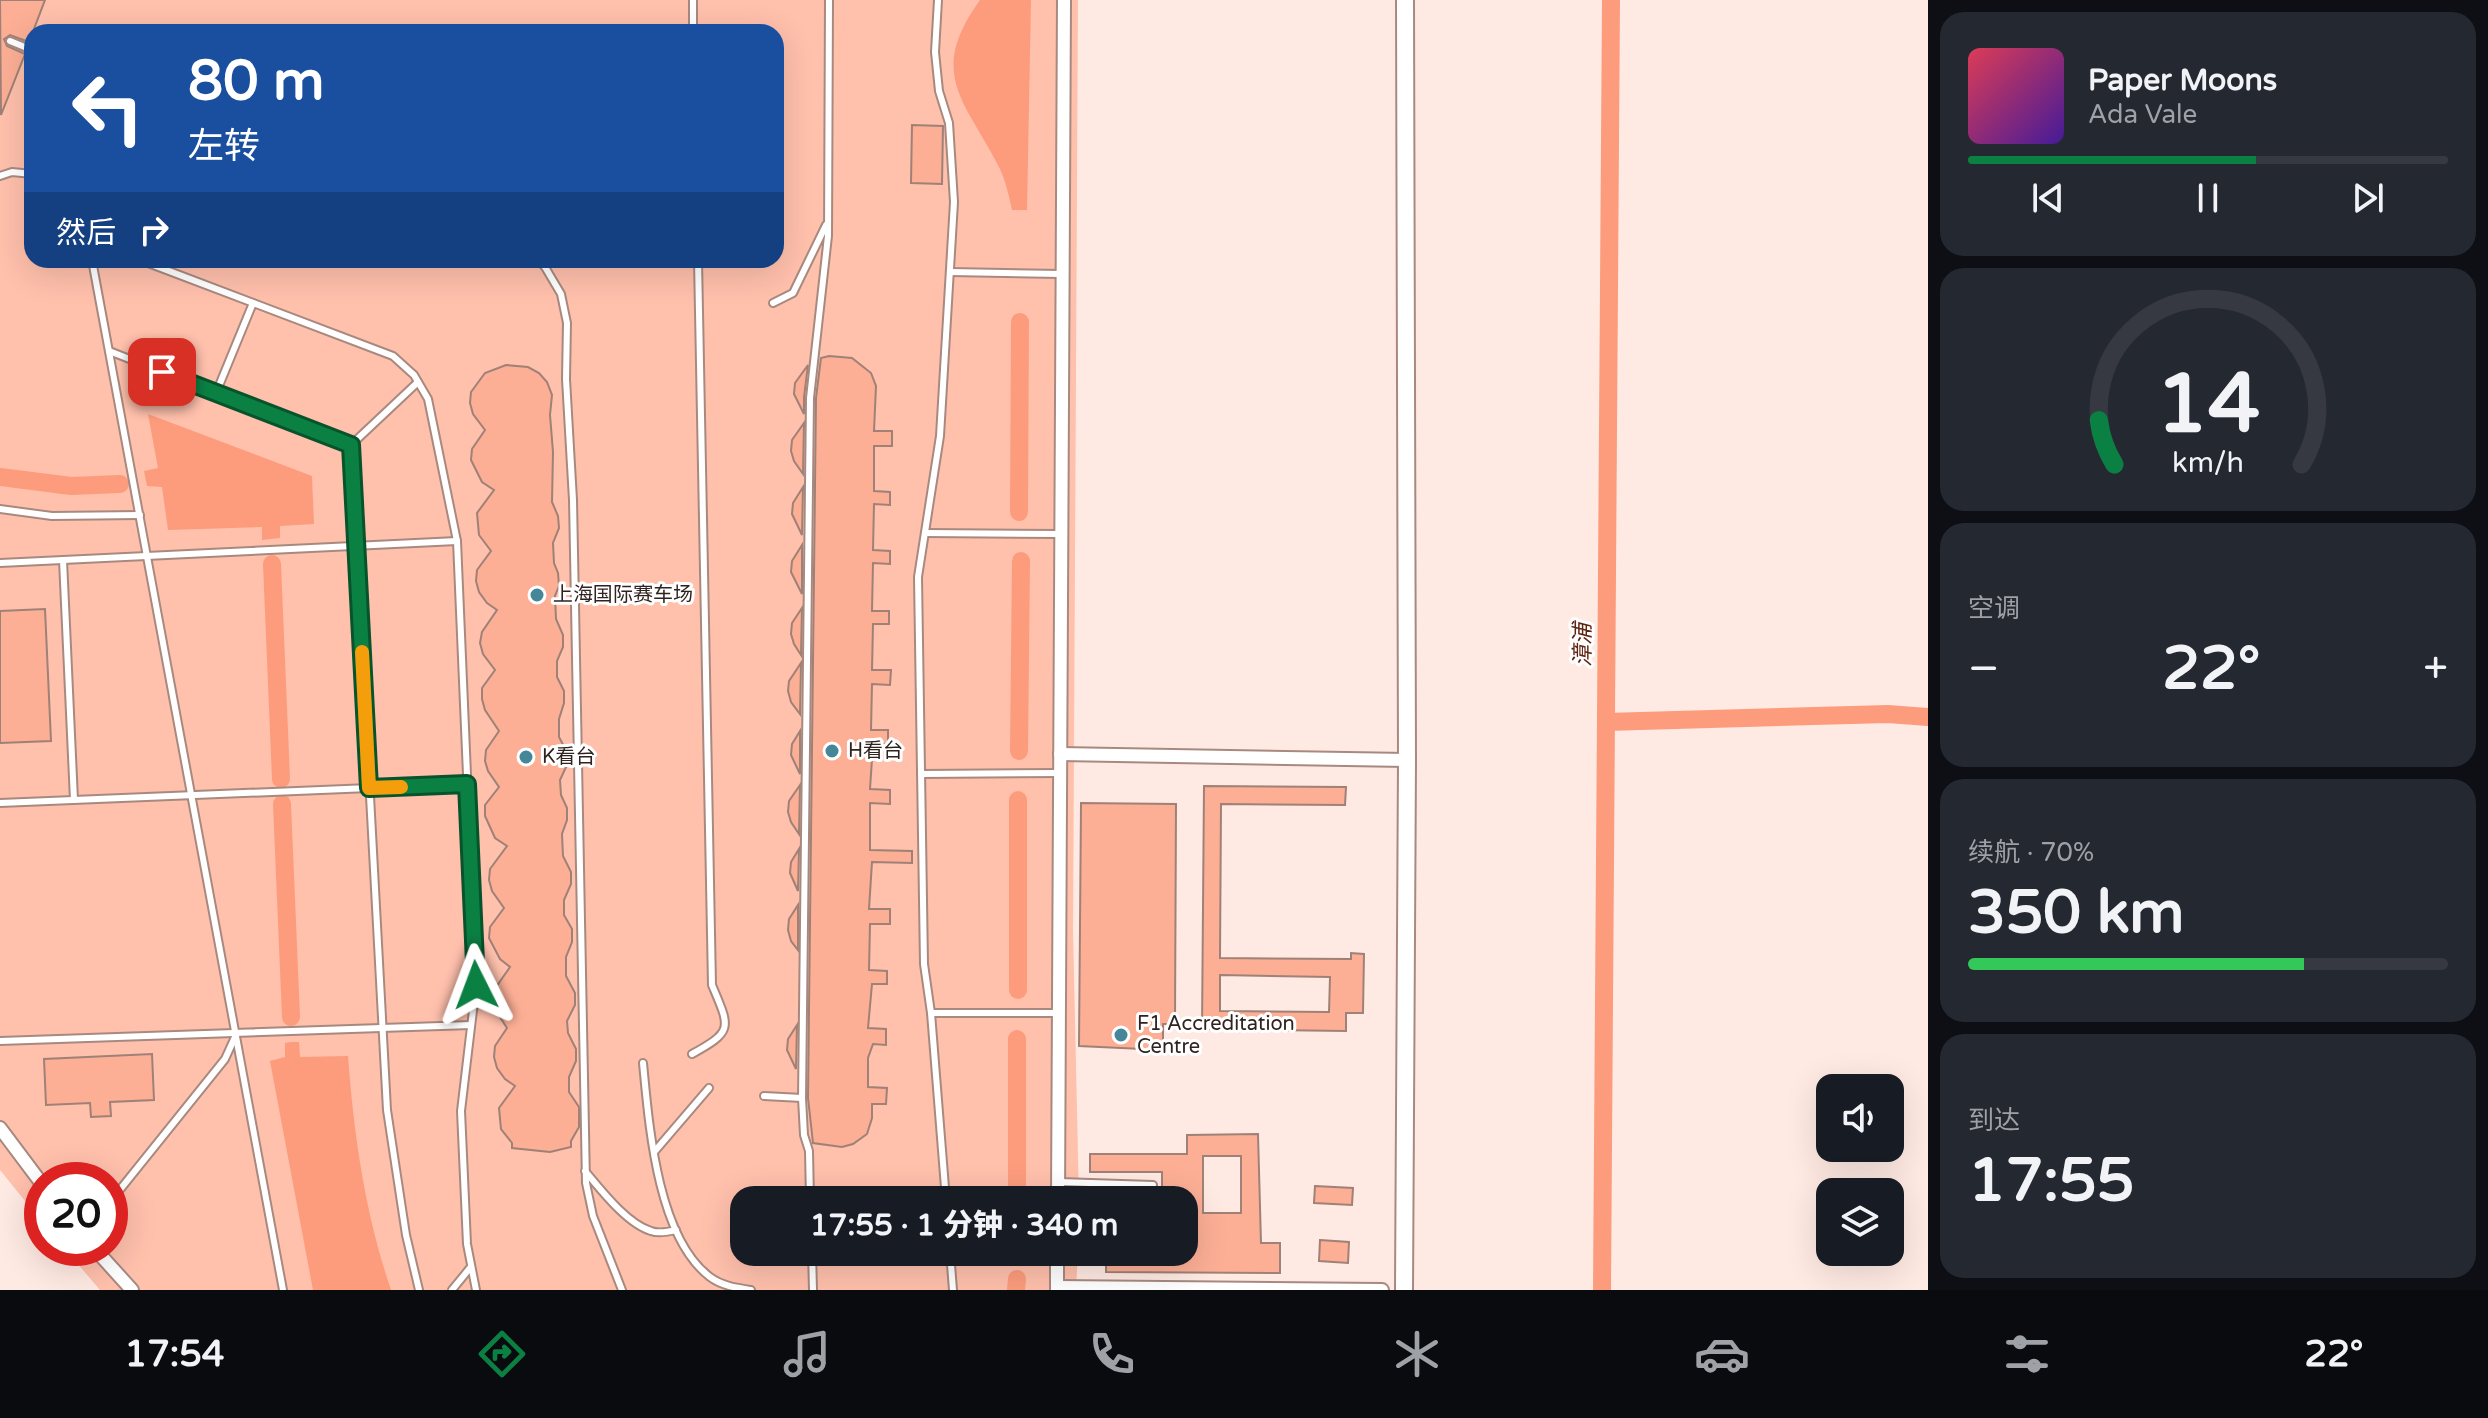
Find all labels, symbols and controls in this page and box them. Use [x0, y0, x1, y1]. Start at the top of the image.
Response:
text: 80 m [188, 48, 324, 115]
icon: left [56, 56, 160, 160]
text: Paper Moons [2088, 62, 2277, 99]
text: Ada Vale [2088, 99, 2197, 130]
text: 左转 [188, 125, 260, 168]
icon: previous [2026, 176, 2070, 220]
icon: pause [2186, 176, 2230, 220]
icon: next [2346, 176, 2390, 220]
icon: right [132, 208, 176, 252]
text: 然后 [56, 215, 116, 252]
pin [128, 338, 196, 406]
icon: arrive [140, 350, 184, 394]
text: 14 [2156, 355, 2260, 455]
text: km/h [2172, 447, 2244, 481]
place label: 上海国际赛车场 [553, 583, 693, 607]
marker: 上海国际赛车场 [528, 586, 546, 604]
text: 空调 [1968, 593, 2020, 624]
water label: 漳浦 [1570, 620, 1596, 667]
text: 22° [2162, 633, 2260, 705]
text: − [1968, 643, 1999, 696]
text: + [2423, 643, 2448, 696]
place label: H看台 [848, 739, 903, 763]
marker: H看台 [823, 742, 841, 760]
place label: K看台 [542, 745, 595, 769]
marker: K看台 [517, 748, 535, 766]
text: 续航 · 70% [1968, 837, 2094, 868]
text: 350 km [1968, 877, 2184, 949]
position arrow [434, 943, 518, 1027]
place label: F1 Accreditation Centre [1137, 1012, 1295, 1059]
marker: F1 Accreditation Centre [1112, 1026, 1130, 1044]
map controls [1816, 1074, 1904, 1266]
button: sound [1816, 1074, 1904, 1162]
text: 到达 [1968, 1105, 2020, 1136]
text: 17:55 [1968, 1145, 2134, 1217]
speed limit sign: 20 [24, 1162, 128, 1266]
button: layers [1816, 1178, 1904, 1266]
text: 17:55 · 1 分钟 · 340 m [810, 1207, 1118, 1244]
icon: directions [474, 1326, 530, 1382]
icon: music [779, 1326, 835, 1382]
icon: phone [1084, 1326, 1140, 1382]
icon: climate [1389, 1326, 1445, 1382]
icon: car [1694, 1326, 1750, 1382]
icon: filters [1999, 1326, 2055, 1382]
text: 17:54 [125, 1333, 224, 1376]
text: 22° [2305, 1333, 2363, 1376]

